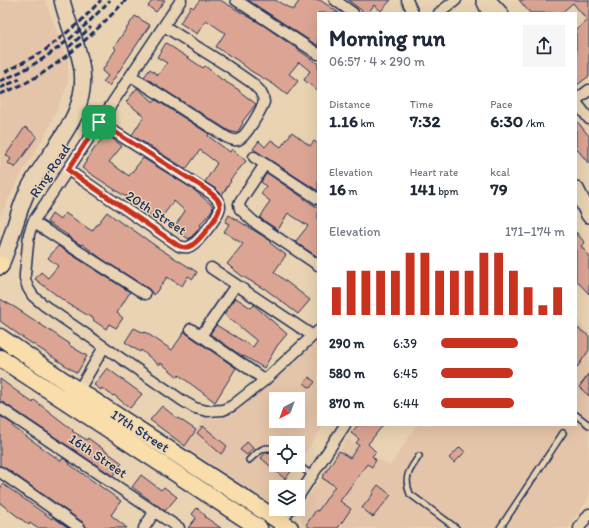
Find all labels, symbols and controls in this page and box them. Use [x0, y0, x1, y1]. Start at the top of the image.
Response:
text: Morning run [329, 25, 445, 52]
button: share [523, 25, 565, 67]
text: 06:57 · 4 × 290 m [329, 54, 425, 69]
text: Distance [329, 98, 370, 111]
text: Time [410, 98, 433, 111]
text: Pace [490, 98, 512, 111]
pin [82, 105, 116, 139]
icon: arrive [88, 111, 110, 133]
text: 1.16 [329, 111, 358, 131]
text: 7:32 [410, 111, 440, 131]
text: 6:30 [490, 111, 523, 131]
text: km [358, 117, 375, 130]
text: /km [523, 117, 545, 130]
street label: Ring Road [26, 141, 74, 201]
text: Elevation [329, 166, 373, 179]
text: Heart rate [410, 166, 458, 179]
text: kcal [490, 166, 510, 179]
text: 16 [329, 179, 346, 199]
text: 141 [410, 179, 436, 199]
text: 79 [490, 179, 508, 199]
text: m [346, 185, 358, 198]
text: bpm [436, 185, 459, 198]
street label: 20th Street [123, 187, 189, 239]
text: Elevation [329, 224, 381, 239]
text: 171–174 m [505, 224, 565, 239]
text: 290 m [329, 336, 365, 351]
text: 6:39 [393, 336, 417, 351]
text: 580 m [329, 366, 365, 381]
text: 6:45 [393, 366, 418, 381]
north arrow [269, 392, 305, 428]
map controls [269, 392, 305, 516]
text: 870 m [329, 396, 364, 411]
text: 6:44 [393, 396, 419, 411]
street label: 17th Street [108, 406, 172, 456]
street label: 16th Street [66, 430, 130, 482]
button: locate [269, 436, 305, 472]
button: layers [269, 480, 305, 516]

